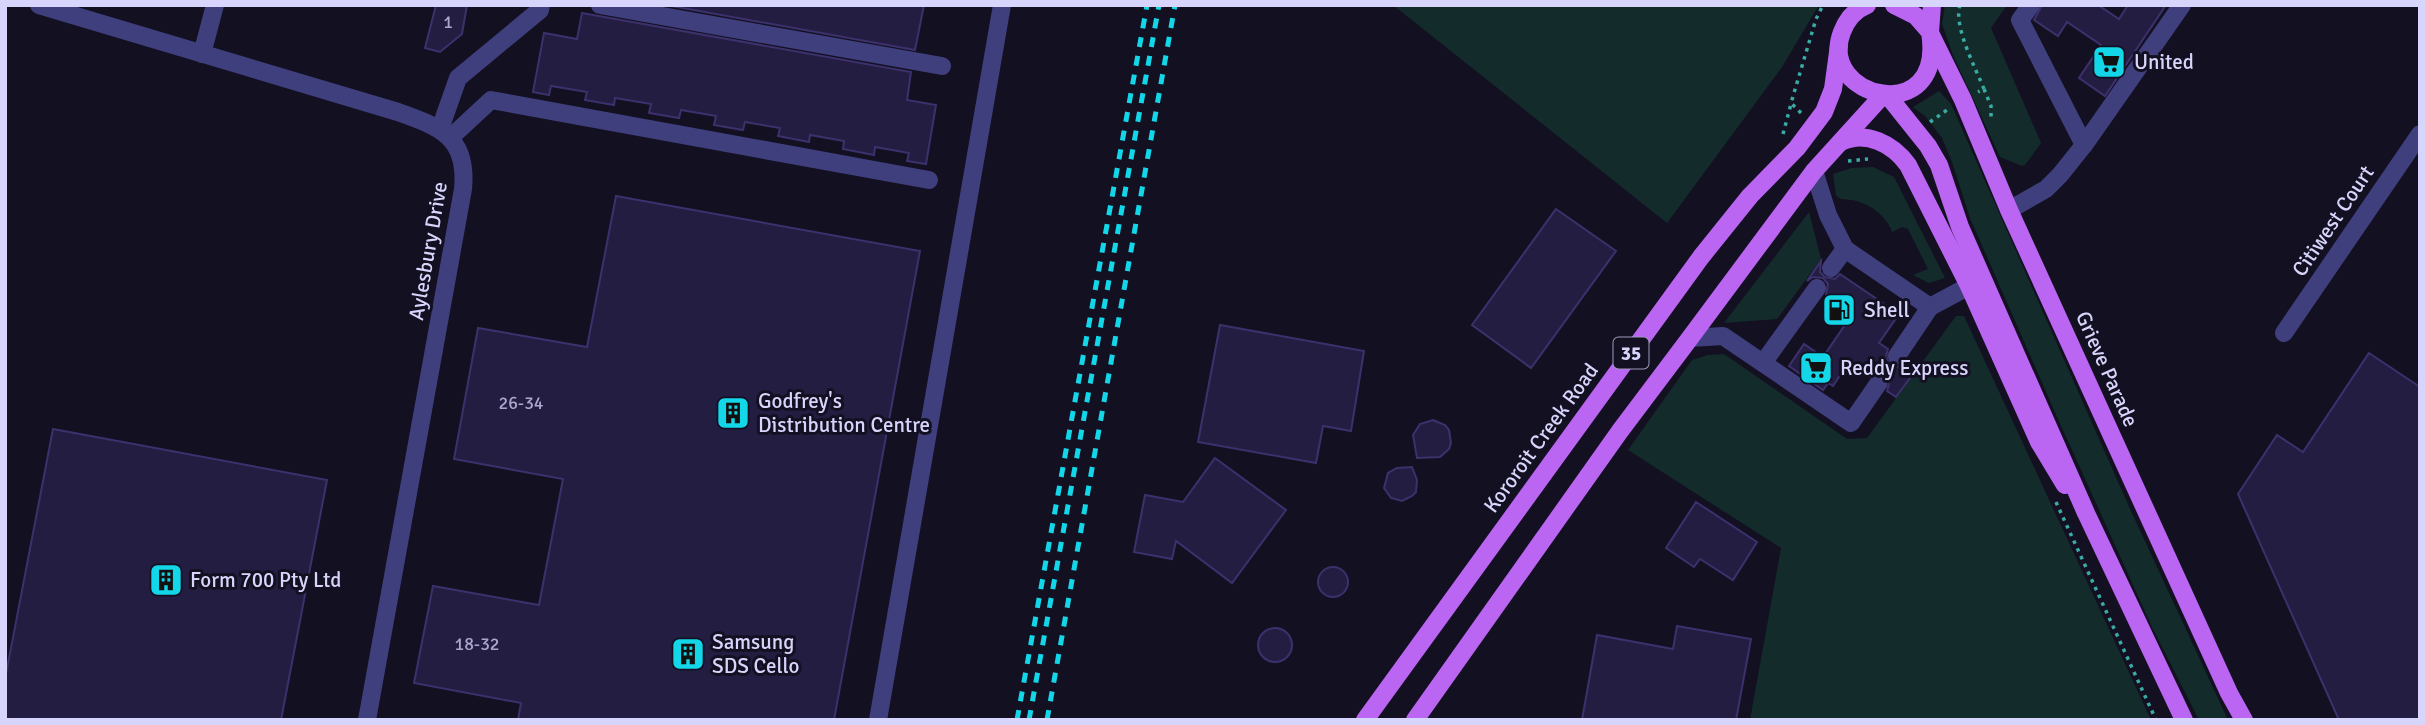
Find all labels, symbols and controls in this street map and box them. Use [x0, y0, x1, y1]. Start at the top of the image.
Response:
house number: 1 [443, 11, 453, 33]
supermarket icon: United [2090, 43, 2128, 81]
place label: United [2134, 49, 2194, 75]
street label: Citiwest Court [2286, 161, 2380, 281]
street label: Aylesbury Drive [403, 180, 453, 322]
fuel station icon: Shell [1820, 291, 1858, 329]
place label: Shell [1864, 297, 1910, 323]
street label: Grieve Parade [2070, 307, 2144, 431]
road number: 35 [1614, 338, 1648, 368]
supermarket icon: Reddy Express [1797, 349, 1835, 387]
place label: Reddy Express [1840, 355, 1968, 381]
street label: Kororoit Creek Road [1478, 358, 1604, 518]
place label: Godfrey's Distribution Centre [758, 388, 930, 438]
house number: 26-34 [498, 392, 544, 414]
building icon: Godfrey's Distribution Centre [714, 394, 752, 432]
building icon: Form 700 Pty Ltd [147, 561, 185, 599]
place label: Form 700 Pty Ltd [190, 567, 341, 593]
place label: Samsung SDS Cello [712, 629, 799, 679]
house number: 18-32 [454, 633, 500, 655]
building icon: Samsung SDS Cello [669, 635, 707, 673]

